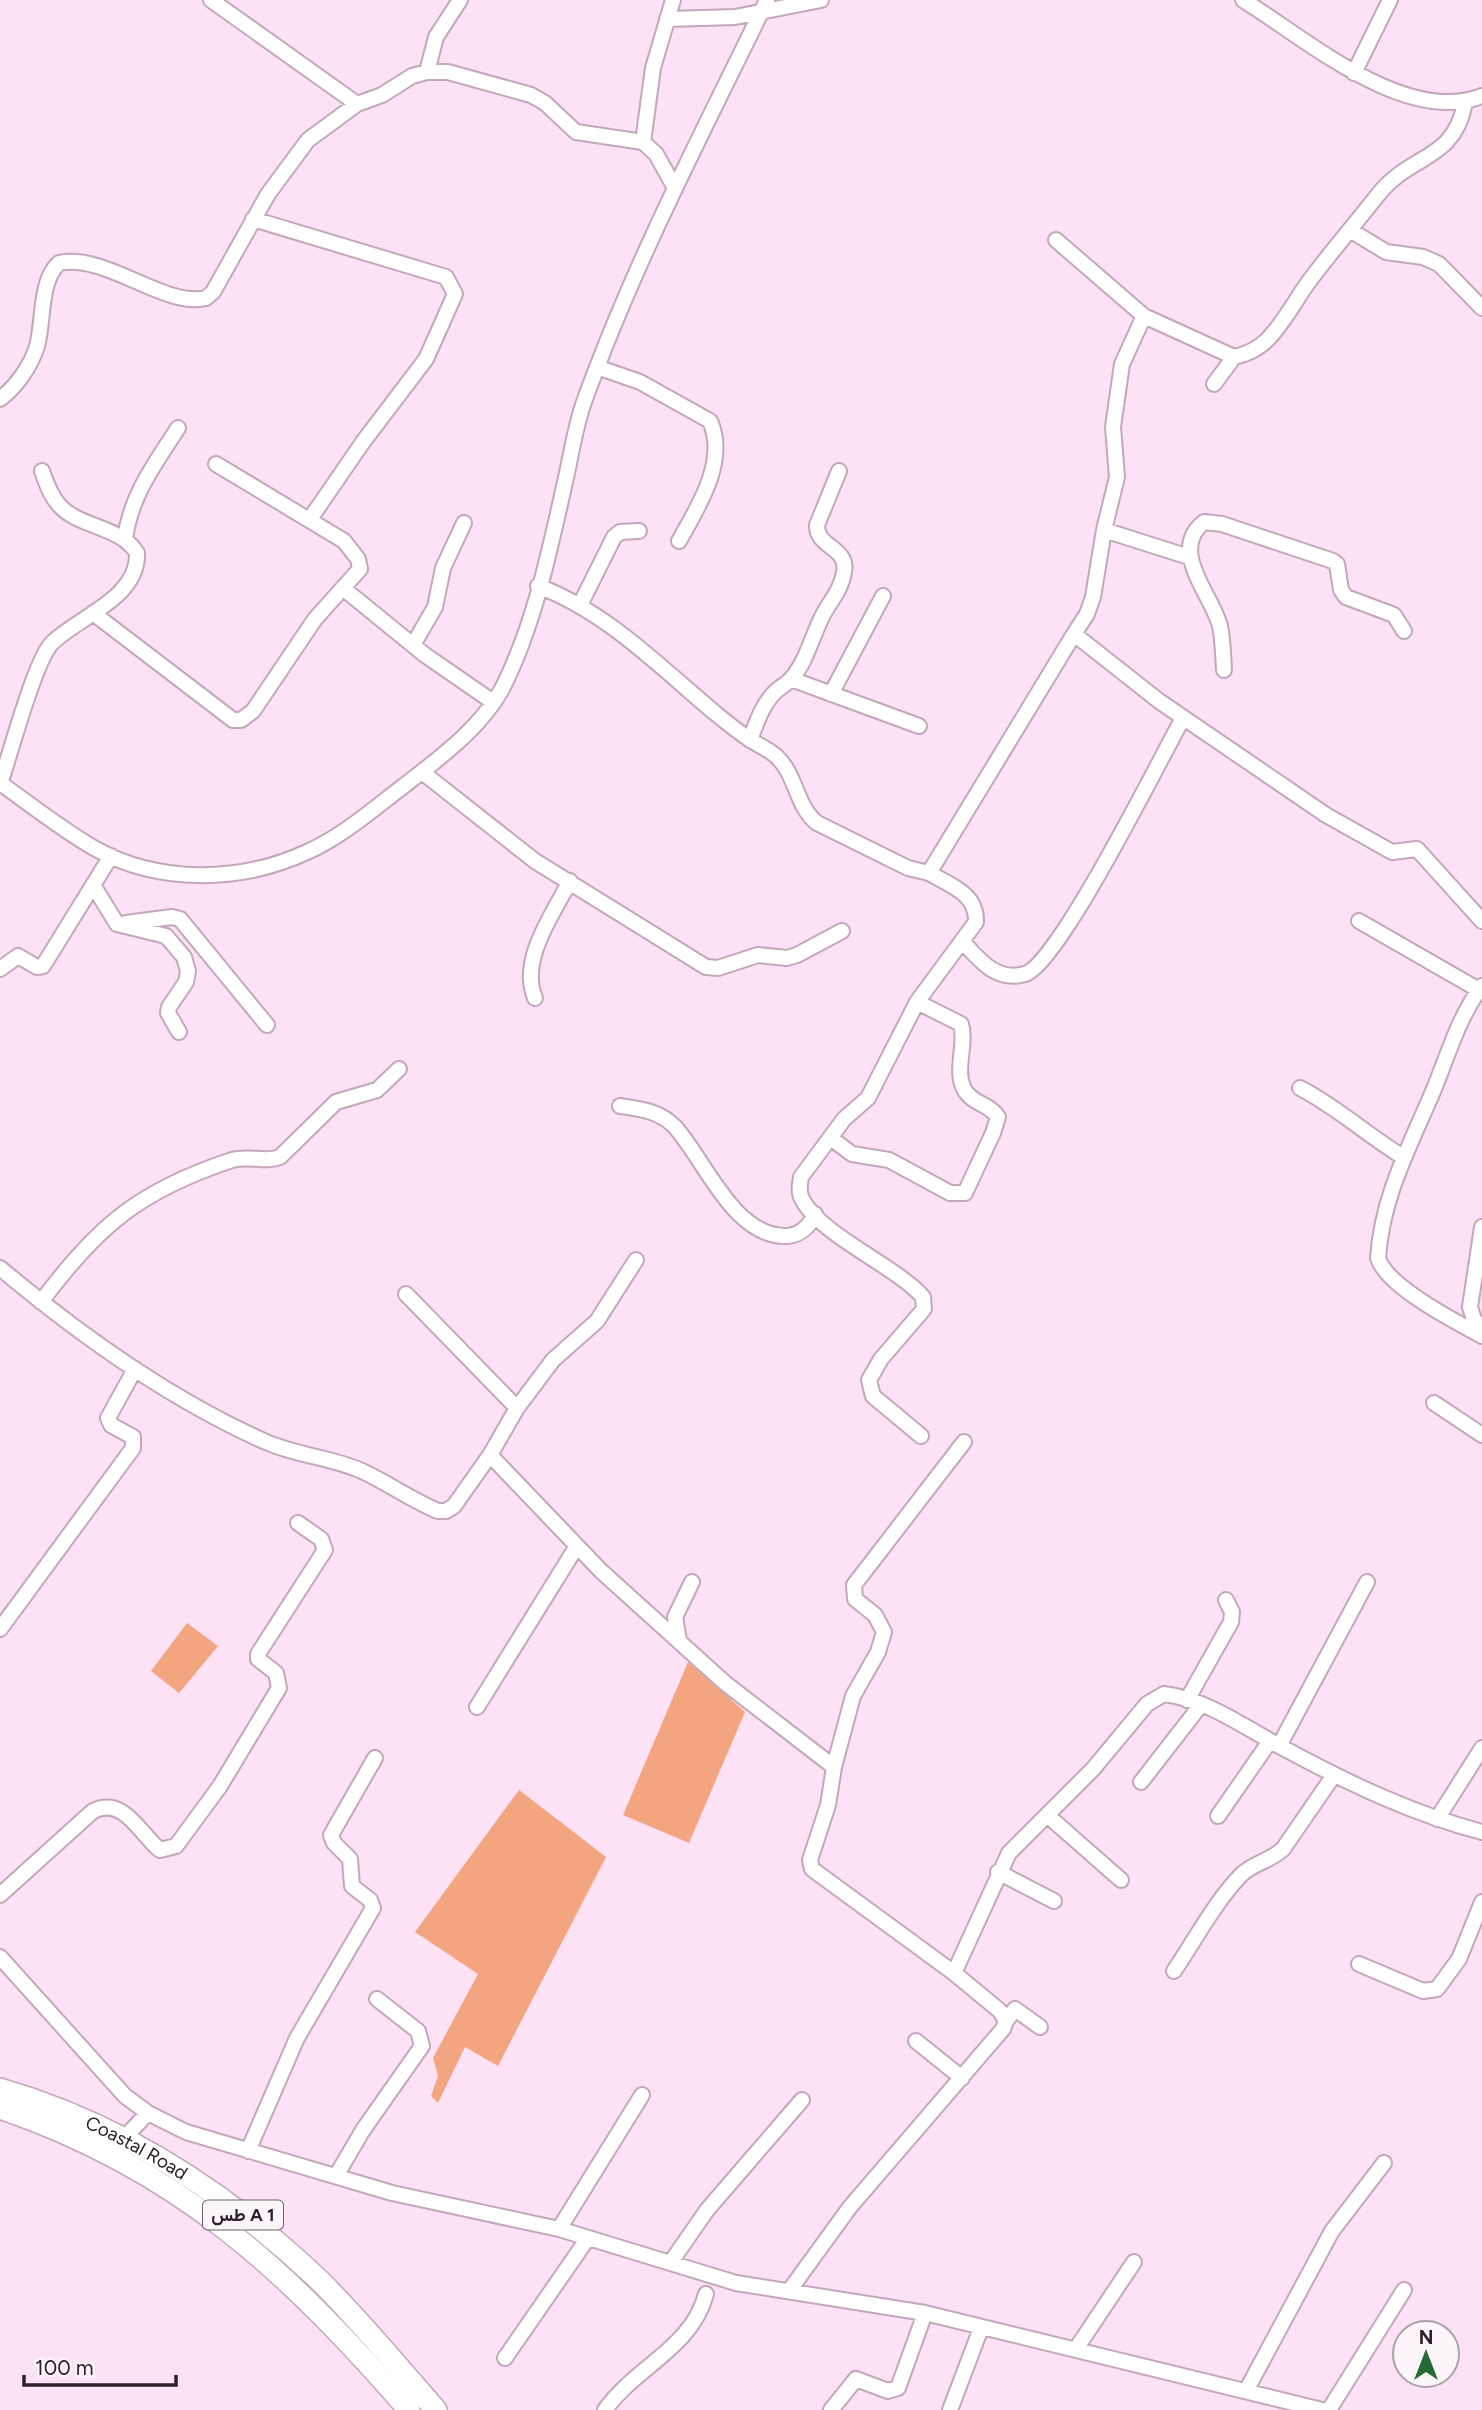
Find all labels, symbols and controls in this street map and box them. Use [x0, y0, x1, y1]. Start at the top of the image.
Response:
street label: Coastal Road [82, 2110, 192, 2184]
road number: طس A 1 [203, 2200, 283, 2230]
north arrow [1391, 2319, 1461, 2389]
text: N [1419, 2326, 1433, 2349]
scale bar [24, 2344, 177, 2388]
text: 100 m [35, 2355, 94, 2380]

